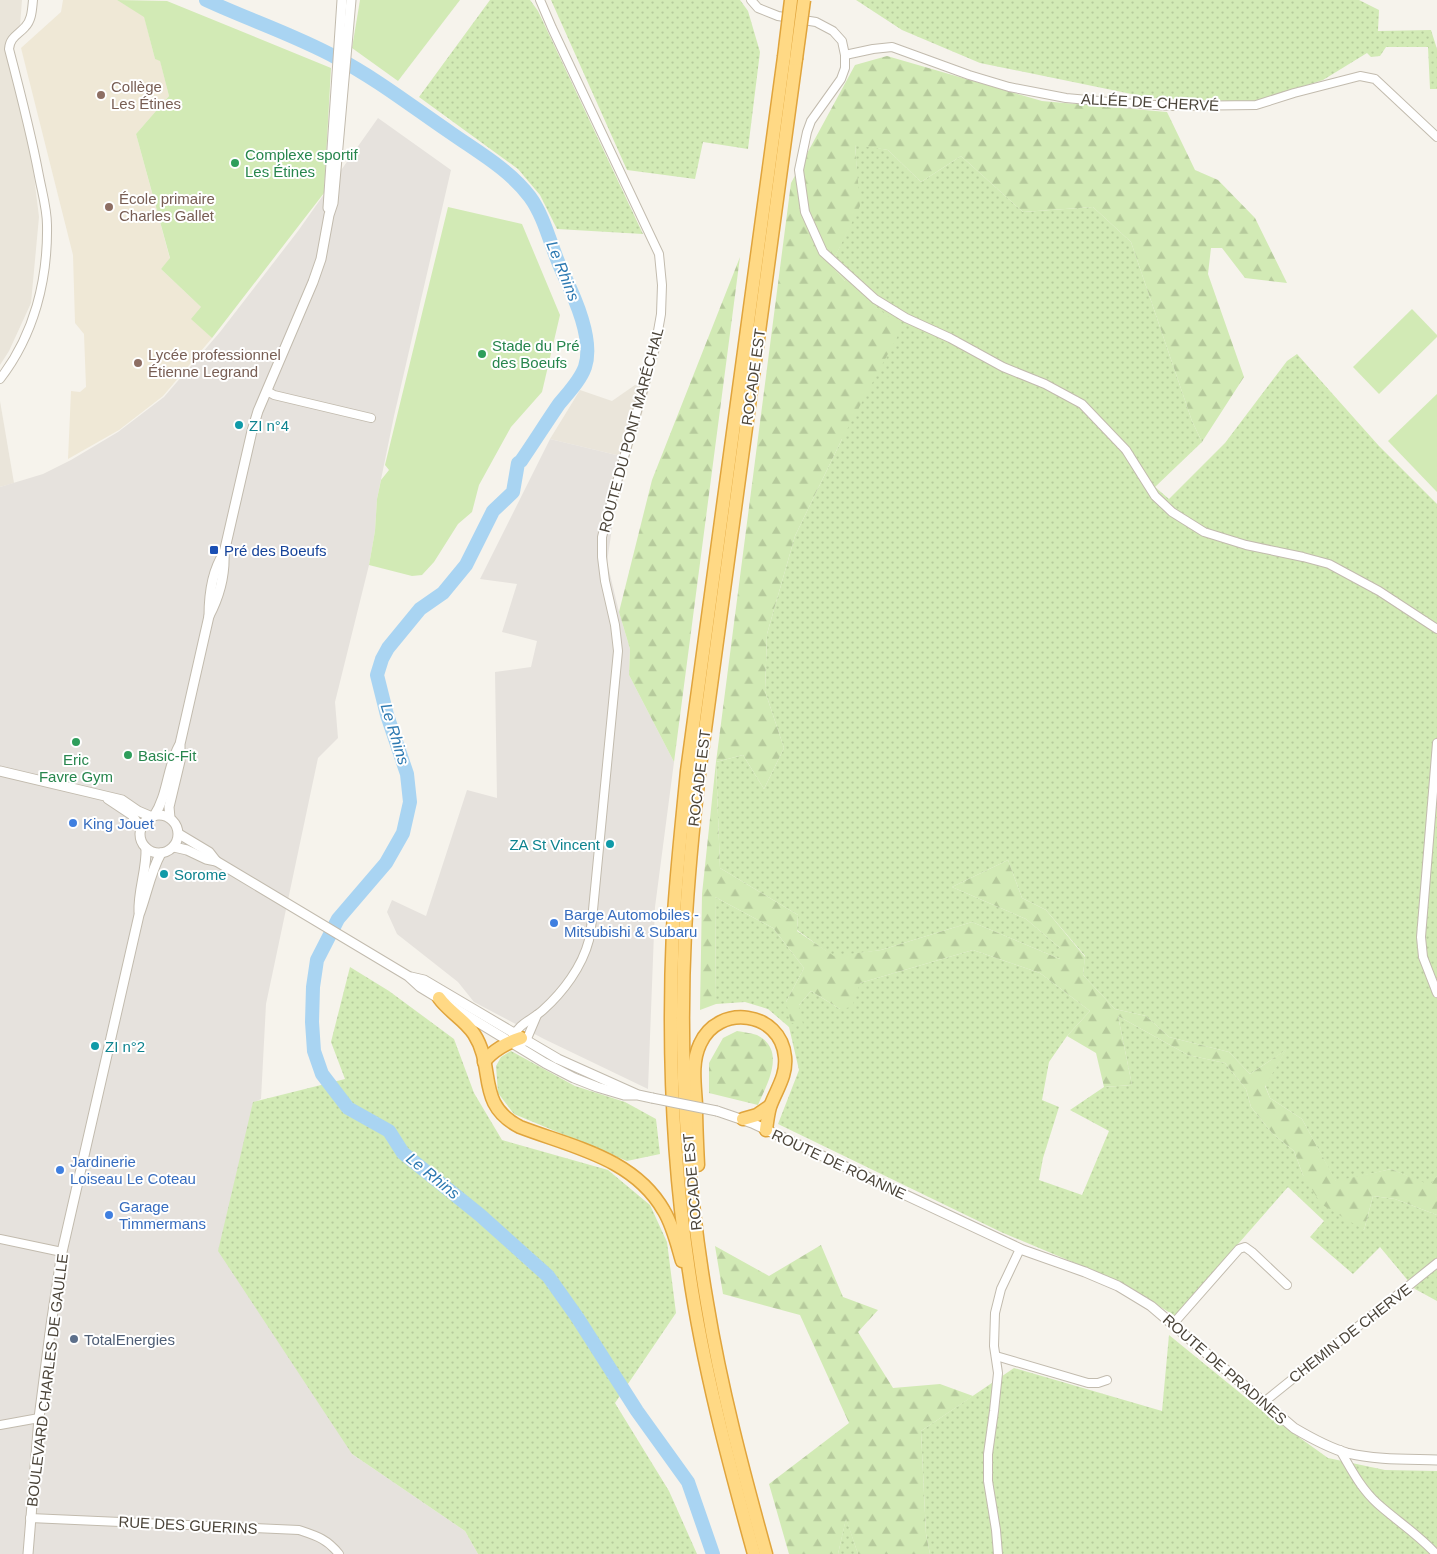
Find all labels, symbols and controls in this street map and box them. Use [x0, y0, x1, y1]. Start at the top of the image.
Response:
place label: Collège Les Étines [111, 78, 181, 112]
marker: Collège Les Étines [95, 89, 107, 101]
street label: ALLÉE DE CHERVÉ [1081, 90, 1219, 114]
place label: Complexe sportif Les Étines [245, 146, 358, 180]
marker: Complexe sportif Les Étines [229, 157, 241, 169]
place label: École primaire Charles Gallet [119, 190, 215, 224]
marker: École primaire Charles Gallet [103, 201, 115, 213]
water label: Le Rhins [543, 239, 583, 303]
street label: ROUTE DU PONT MARÉCHAL [595, 326, 667, 534]
street label: ROCADE EST [738, 328, 768, 426]
place label: Stade du Pré des Boeufs [492, 337, 580, 371]
place label: Lycée professionnel Étienne Legrand [148, 346, 281, 380]
marker: Stade du Pré des Boeufs [476, 348, 488, 360]
marker: Lycée professionnel Étienne Legrand [132, 357, 144, 369]
place label: ZI n°4 [249, 417, 289, 434]
marker: ZI n°4 [233, 419, 245, 431]
place label: Pré des Boeufs [224, 542, 327, 559]
marker: Pré des Boeufs [208, 544, 220, 556]
water label: Le Rhins [378, 701, 412, 767]
street label: ROCADE EST [685, 729, 713, 827]
marker: Eric Favre Gym [70, 736, 82, 748]
place label: Basic-Fit [138, 747, 197, 764]
marker: Basic-Fit [122, 749, 134, 761]
place label: Eric Favre Gym [39, 751, 113, 785]
place label: King Jouet [83, 815, 155, 832]
marker: King Jouet [67, 817, 79, 829]
place label: ZA St Vincent [509, 836, 601, 853]
marker: ZA St Vincent [604, 838, 616, 850]
place label: Sorome [174, 866, 227, 883]
marker: Sorome [158, 868, 170, 880]
place label: Barge Automobiles - Mitsubishi & Subaru [564, 906, 699, 940]
marker: Barge Automobiles - Mitsubishi & Subaru [548, 917, 560, 929]
place label: ZI n°2 [105, 1038, 145, 1055]
marker: ZI n°2 [89, 1040, 101, 1052]
street label: ROUTE DE ROANNE [769, 1125, 909, 1203]
street label: ROCADE EST [679, 1133, 705, 1231]
water label: Le Rhins [403, 1150, 463, 1202]
place label: Jardinerie Loiseau Le Coteau [70, 1153, 196, 1187]
marker: Jardinerie Loiseau Le Coteau [54, 1164, 66, 1176]
place label: Garage Timmermans [119, 1198, 206, 1232]
marker: Garage Timmermans [103, 1209, 115, 1221]
street label: BOULEVARD CHARLES DE GAULLE [23, 1253, 71, 1507]
street label: CHEMIN DE CHERVE [1285, 1280, 1415, 1386]
street label: ROUTE DE PRADINES [1160, 1311, 1290, 1427]
place label: TotalEnergies [84, 1331, 175, 1348]
marker: TotalEnergies [68, 1333, 80, 1345]
street label: RUE DES GUERINS [118, 1513, 258, 1537]

